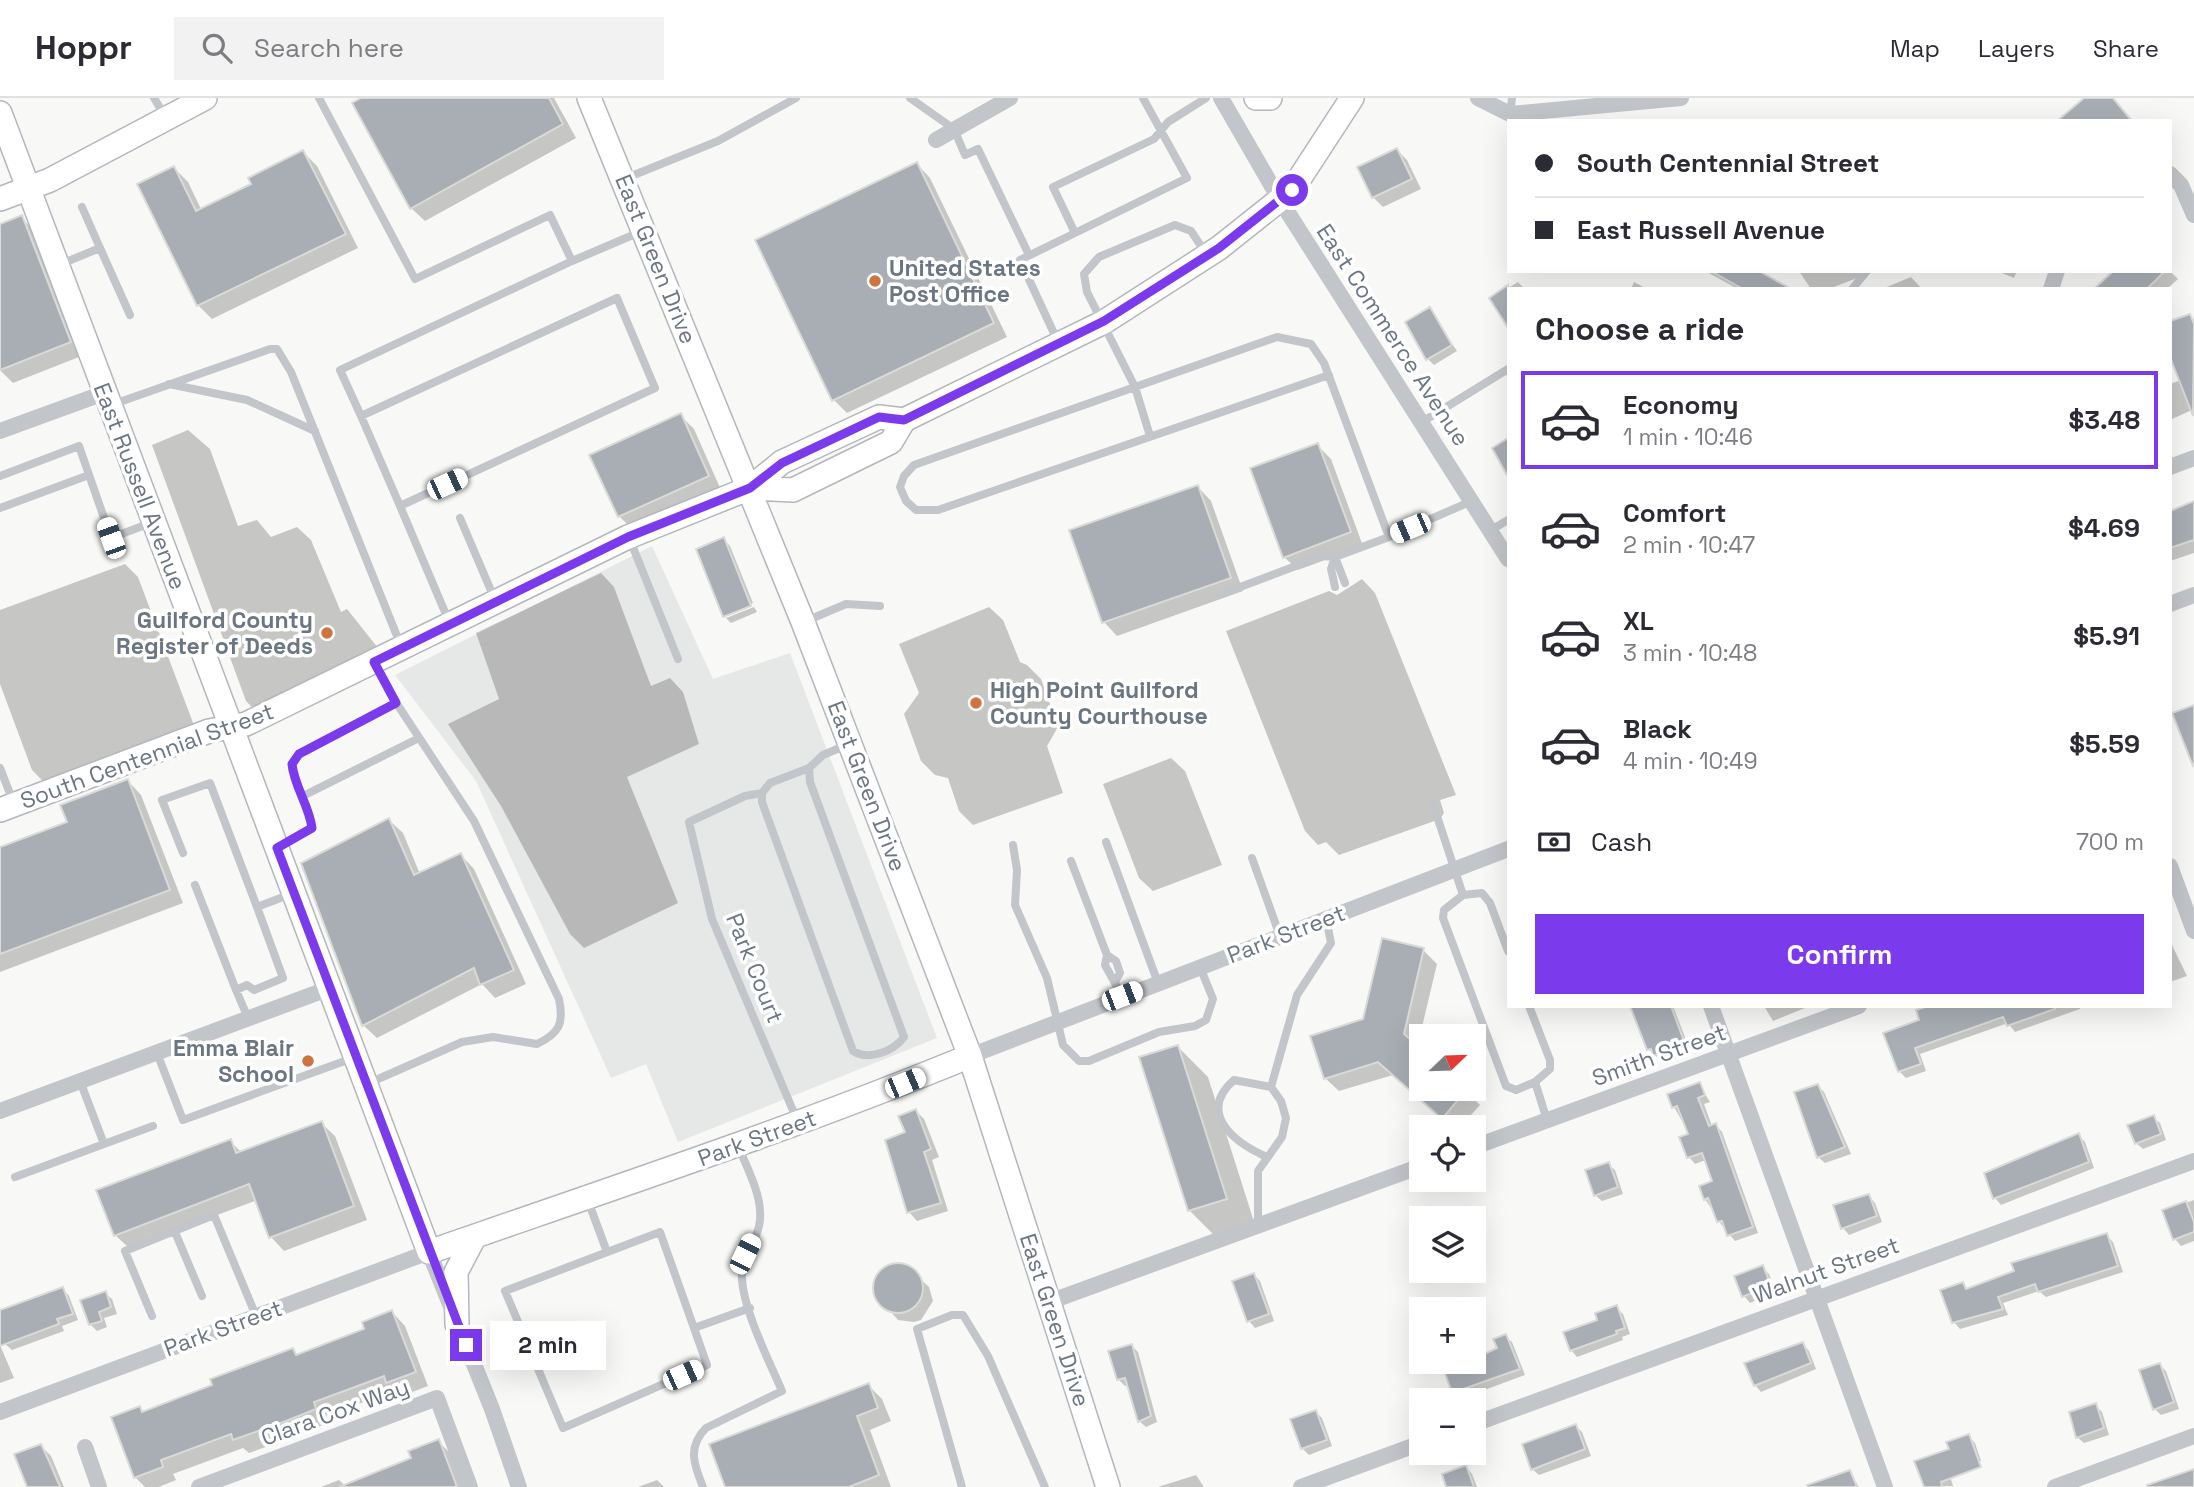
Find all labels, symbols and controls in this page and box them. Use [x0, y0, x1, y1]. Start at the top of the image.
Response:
search box [174, 17, 664, 80]
text: Hoppr [35, 27, 132, 69]
icon: search [198, 29, 236, 67]
text: Search here [254, 31, 404, 65]
text: Map [1890, 33, 1940, 64]
text: Layers [1978, 33, 2055, 64]
text: Share [2093, 33, 2159, 64]
text: South Centennial Street [1577, 146, 1879, 180]
street label: East Green Drive [608, 170, 704, 348]
route start [1276, 174, 1308, 206]
text: East Russell Avenue [1577, 213, 1825, 247]
street label: East Commerce Avenue [1310, 218, 1476, 452]
place label: United States Post Office [889, 253, 1041, 309]
marker: United States Post Office [867, 273, 883, 289]
text: Choose a ride [1535, 309, 1745, 349]
street label: East Russell Avenue [87, 378, 193, 594]
text: Economy [1623, 388, 1739, 422]
icon: car [1539, 389, 1602, 452]
text: $3.48 [2069, 403, 2140, 437]
text: 1 min · 10:46 [1623, 422, 1753, 452]
car [424, 466, 471, 502]
text: Comfort [1623, 496, 1726, 530]
icon: car [1539, 497, 1602, 560]
car [1387, 510, 1434, 546]
text: $4.69 [2068, 511, 2140, 545]
car [94, 515, 129, 561]
text: 2 min · 10:47 [1623, 530, 1755, 560]
text: XL [1623, 604, 1654, 638]
place label: Guilford County Register of Deeds [116, 605, 313, 661]
icon: car [1539, 605, 1602, 668]
text: $5.91 [2073, 619, 2140, 653]
marker: Guilford County Register of Deeds [319, 625, 335, 641]
text: 3 min · 10:48 [1623, 638, 1757, 668]
place label: High Point Guilford County Courthouse [990, 675, 1208, 731]
marker: High Point Guilford County Courthouse [968, 695, 984, 711]
street label: South Centennial Street [16, 696, 278, 816]
street label: East Green Drive [821, 697, 913, 875]
text: Black [1623, 712, 1692, 746]
icon: car [1539, 713, 1602, 776]
text: $5.59 [2069, 727, 2140, 761]
text: 4 min · 10:49 [1623, 746, 1758, 776]
icon: cash [1535, 823, 1573, 861]
text: Cash [1591, 825, 1652, 859]
text: 700 m [2076, 827, 2144, 857]
street label: Park Street [1223, 898, 1349, 970]
street label: Park Court [719, 909, 791, 1027]
button: Confirm [1535, 914, 2144, 994]
car [1099, 979, 1146, 1013]
street label: Smith Street [1588, 1017, 1730, 1093]
north arrow [1409, 1024, 1486, 1101]
map controls [1409, 1024, 1486, 1465]
place label: Emma Blair School [173, 1033, 294, 1089]
marker: Emma Blair School [300, 1053, 316, 1069]
car [882, 1065, 929, 1101]
street label: Park Street [694, 1103, 820, 1173]
button: locate [1409, 1115, 1486, 1192]
button: layers [1409, 1206, 1486, 1283]
street label: East Green Drive [1013, 1230, 1097, 1410]
street label: Walnut Street [1749, 1230, 1903, 1310]
car [727, 1231, 764, 1277]
street label: Park Street [160, 1293, 286, 1363]
button: + [1409, 1297, 1486, 1374]
callout: 2 min [490, 1320, 606, 1370]
route end [450, 1329, 482, 1361]
text: 2 min [518, 1330, 578, 1360]
car [660, 1357, 707, 1393]
street label: Clara Cox Way [257, 1371, 413, 1453]
button: − [1409, 1388, 1486, 1465]

